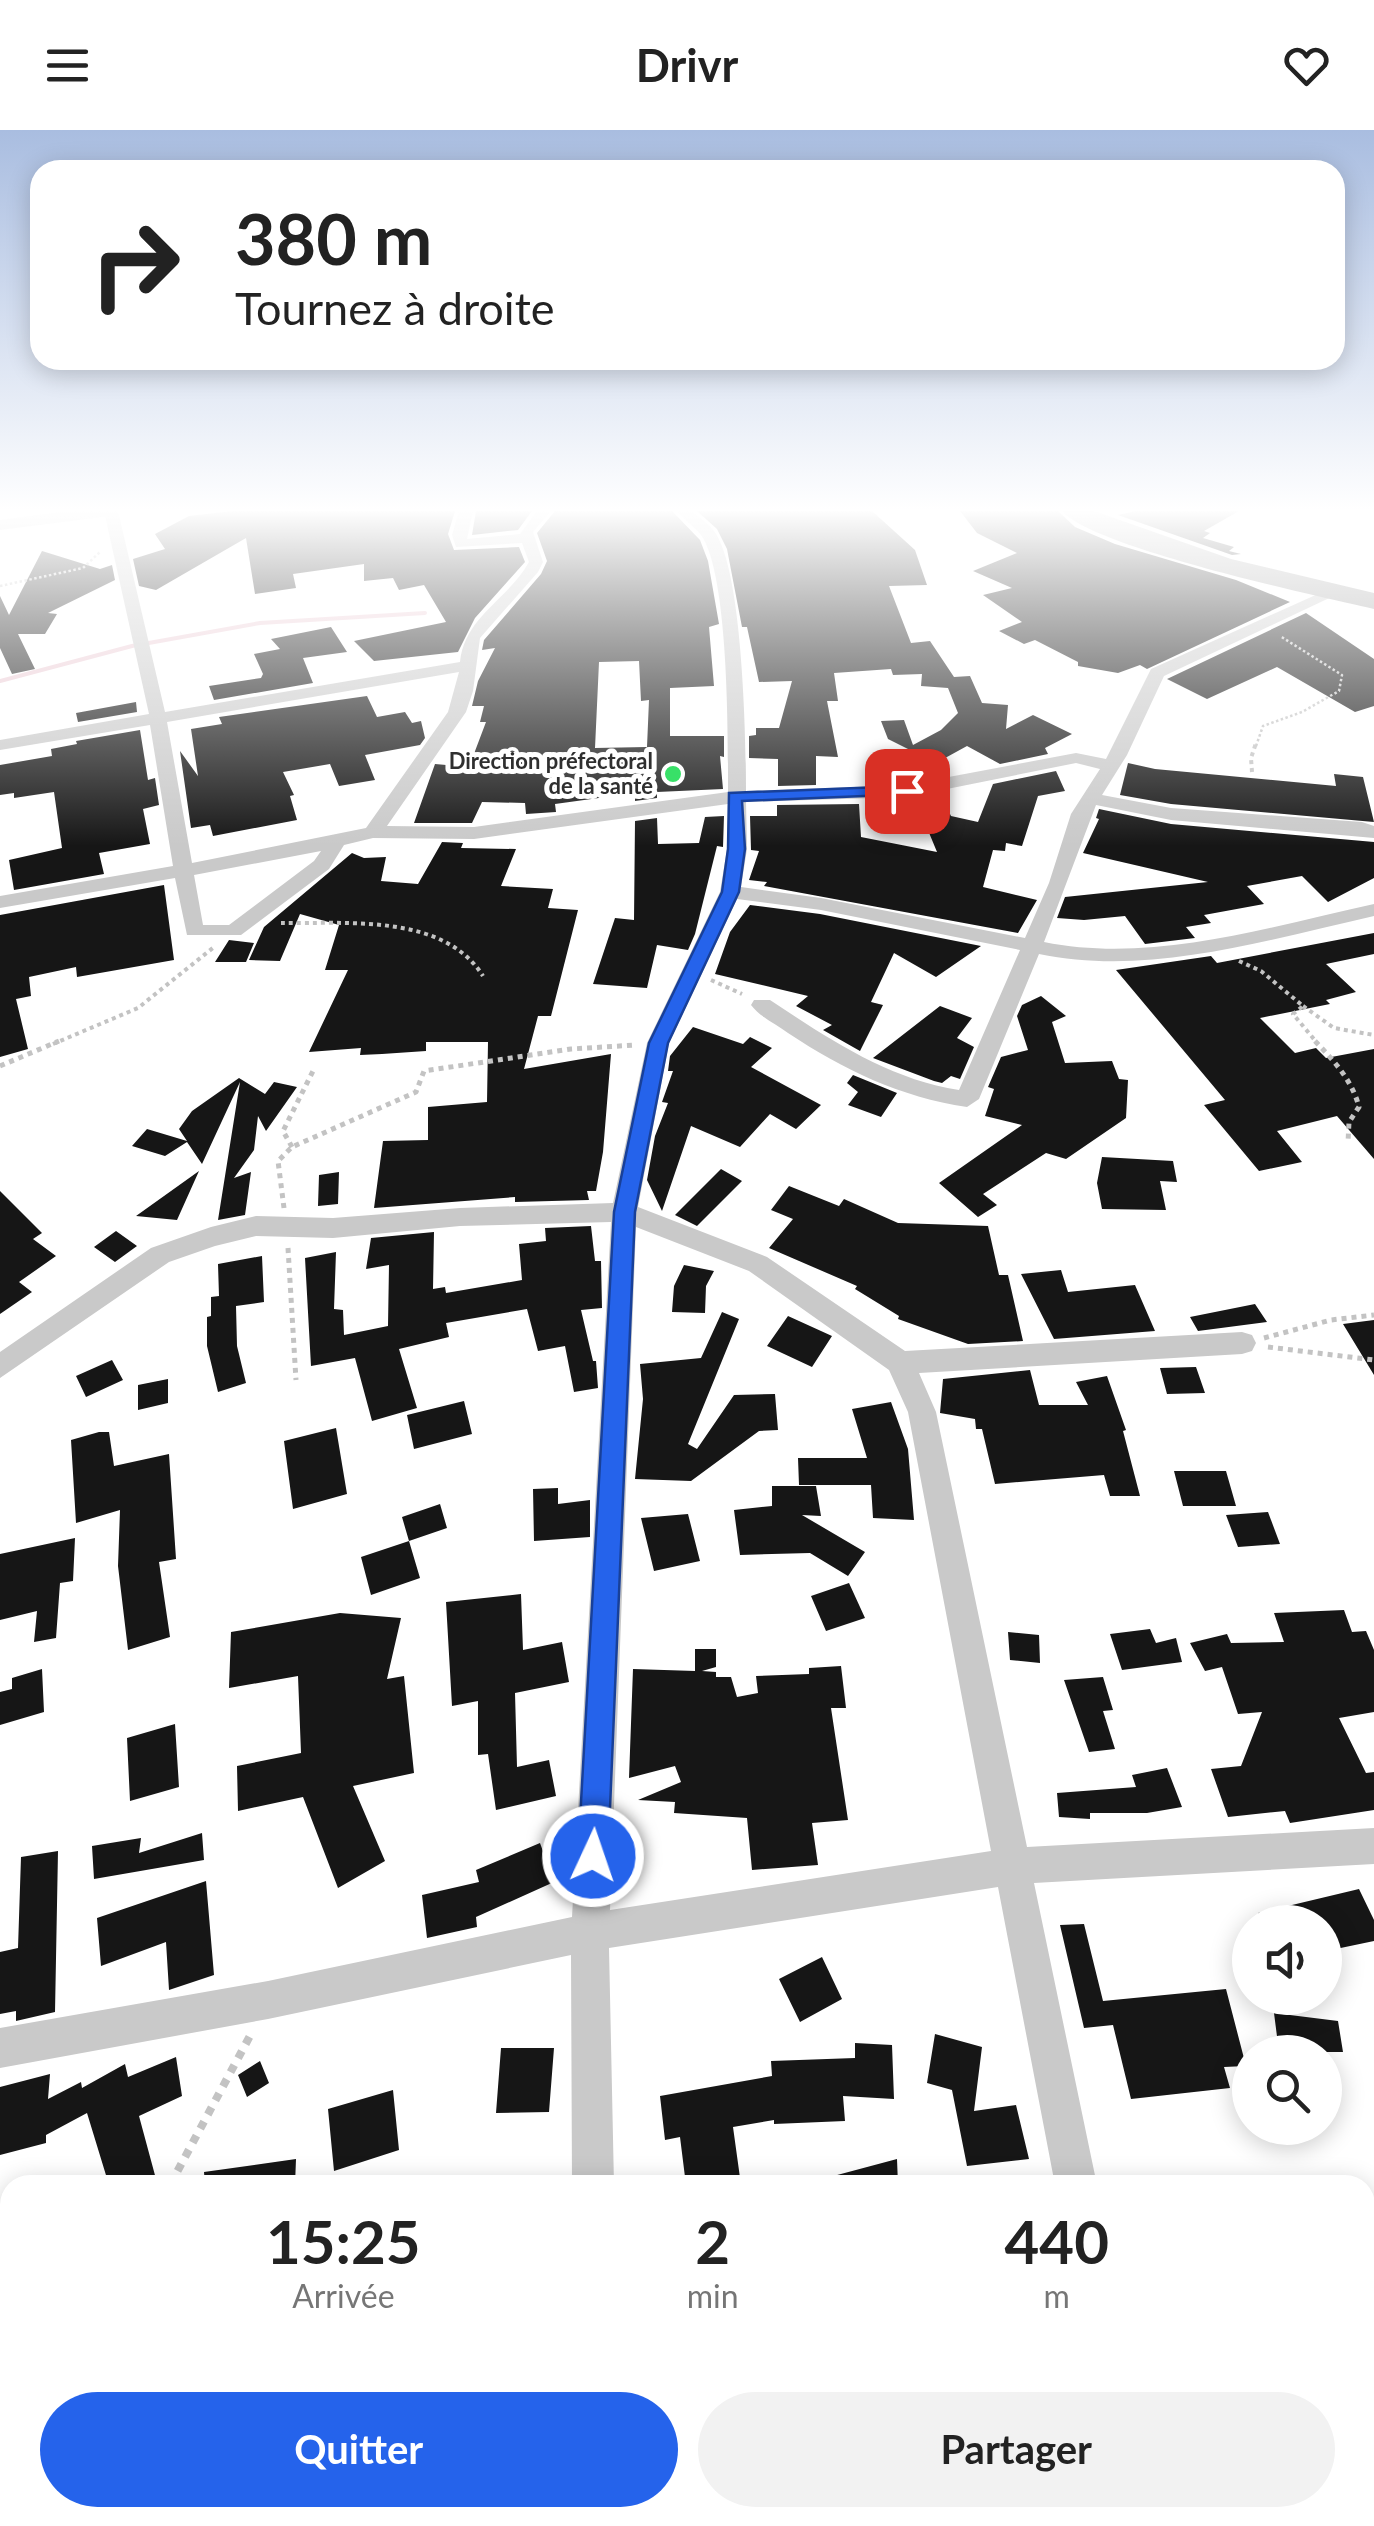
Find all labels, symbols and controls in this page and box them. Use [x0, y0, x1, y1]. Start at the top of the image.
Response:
icon: menu [40, 38, 95, 93]
text: Drivr [636, 38, 738, 92]
icon: heart [1279, 38, 1334, 93]
text: 380 m [235, 196, 432, 280]
icon: right [70, 200, 200, 330]
text: Tournez à droite [235, 281, 554, 335]
place label: Direction préfectoral de la santé [449, 747, 653, 799]
pin [865, 749, 950, 834]
marker: Direction préfectoral de la santé [662, 763, 684, 785]
icon: arrive [880, 764, 935, 819]
position arrow [541, 1804, 645, 1908]
map controls [1232, 1905, 1342, 2145]
button: sound [1232, 1905, 1342, 2015]
button: search [1232, 2035, 1342, 2145]
text: 15:25 [266, 2205, 421, 2277]
text: 2 [695, 2205, 730, 2277]
text: 440 [1005, 2205, 1109, 2277]
text: Arrivée [292, 2276, 395, 2315]
text: min [687, 2276, 739, 2315]
text: m [1044, 2276, 1070, 2315]
button: Quitter [40, 2392, 678, 2507]
button: Partager [698, 2392, 1335, 2507]

